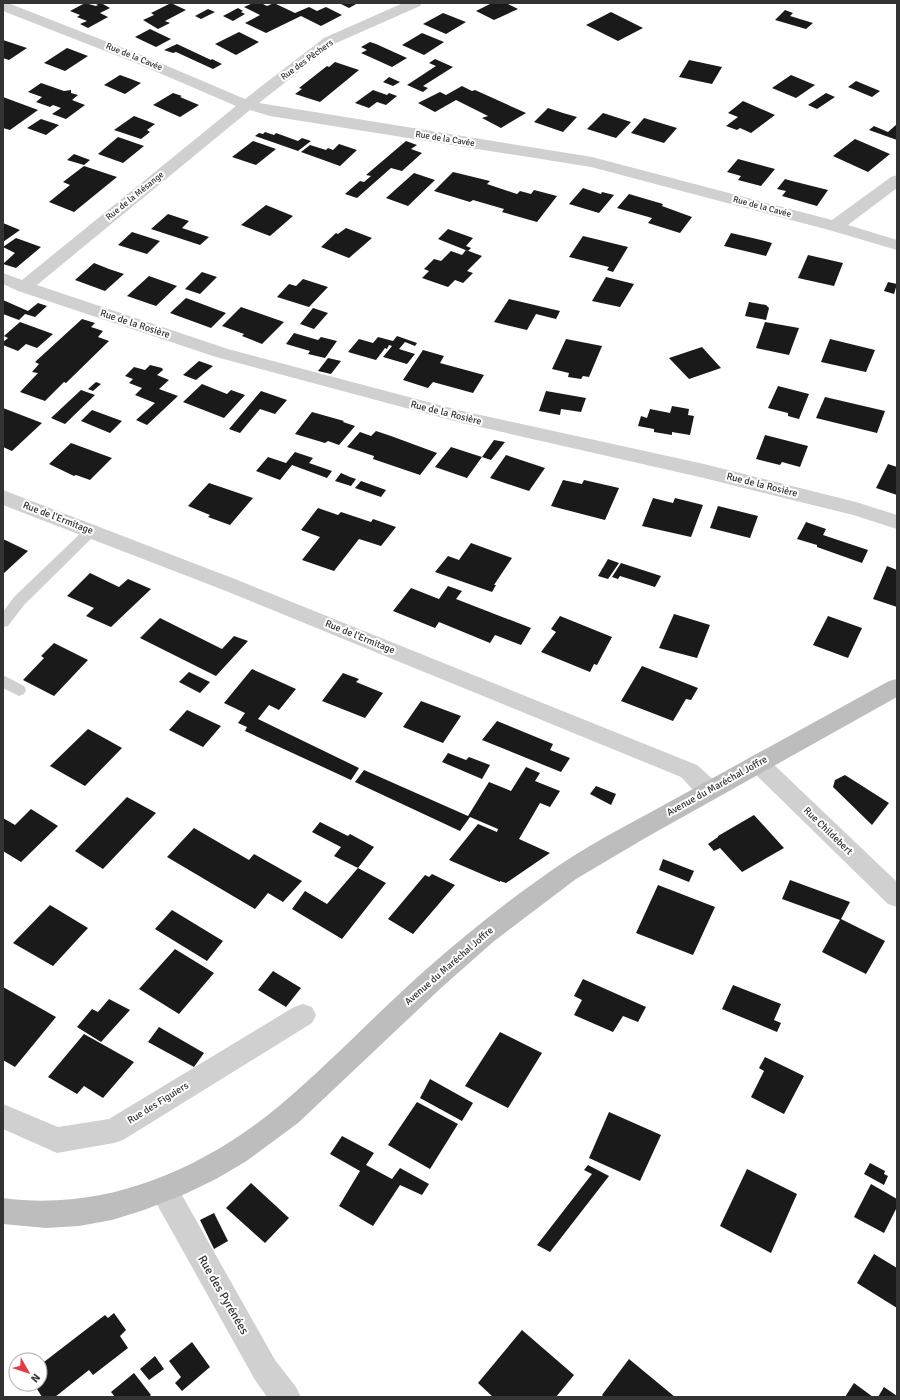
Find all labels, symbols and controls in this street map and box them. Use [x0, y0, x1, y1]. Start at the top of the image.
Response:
street label: Rue des Pêchers [279, 37, 335, 83]
street label: Rue de la Cavée [104, 41, 164, 73]
street label: Rue de la Cavée [415, 129, 476, 149]
street label: Rue de la Mésange [104, 169, 167, 223]
street label: Rue de la Cavée [732, 194, 793, 220]
street label: Rue de la Rosière [99, 307, 171, 341]
street label: Rue de la Rosière [409, 398, 483, 428]
street label: Rue de la Rosière [725, 470, 799, 500]
street label: Rue de l'Ermitage [21, 499, 95, 537]
street label: Rue de l'Ermitage [323, 617, 397, 657]
street label: Avenue du Maréchal Joffre [665, 753, 769, 819]
street label: Rue Childebert [801, 805, 855, 858]
street label: Avenue du Maréchal Joffre [402, 924, 496, 1008]
street label: Rue des Figuiers [125, 1079, 191, 1127]
street label: Rue des Pyrénées [194, 1253, 252, 1337]
north arrow [8, 1352, 48, 1392]
text: N [28, 1371, 43, 1385]

